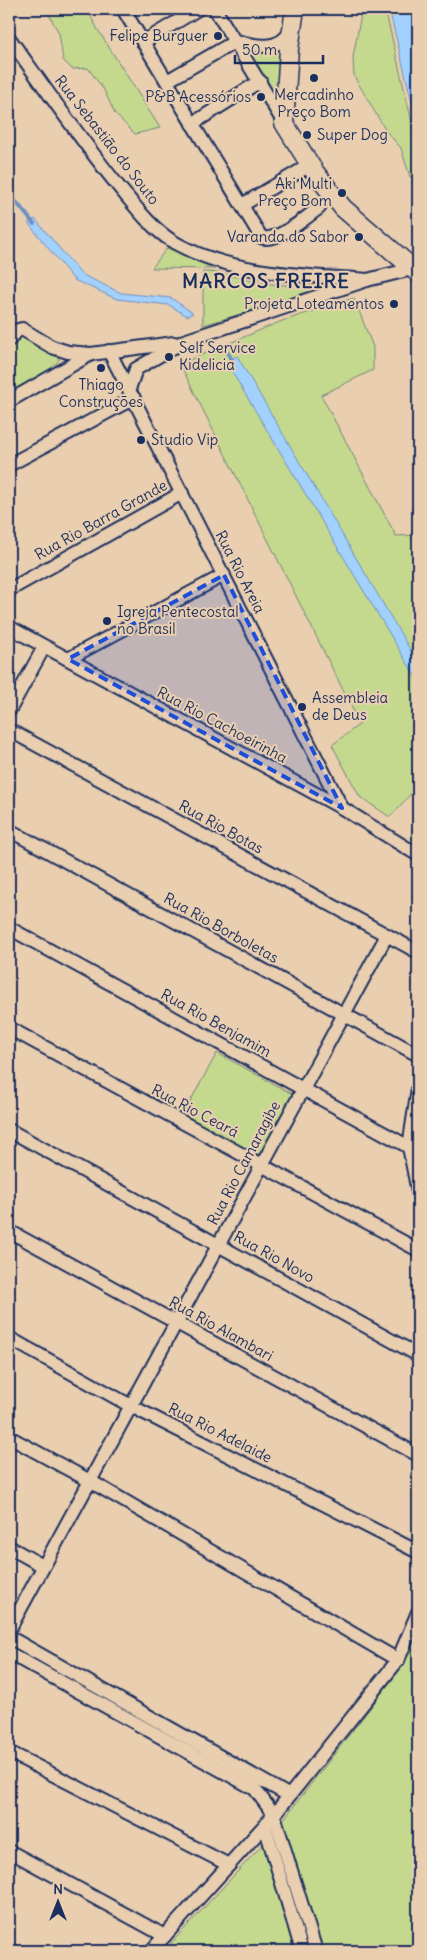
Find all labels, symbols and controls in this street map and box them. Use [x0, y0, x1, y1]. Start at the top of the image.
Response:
place label: Felipe Burguer [110, 26, 208, 45]
marker: Felipe Burguer [212, 30, 224, 42]
scale bar [235, 32, 322, 64]
text: 50 m [242, 40, 277, 59]
street label: Rua Sebastião do Souto [51, 71, 164, 208]
marker: Mercadinho Preço Bom [308, 72, 320, 84]
place label: Mercadinho Preço Bom [274, 85, 354, 121]
place label: P&B Acessórios [145, 87, 251, 106]
marker: P&B Acessórios [255, 91, 267, 103]
place label: Super Dog [317, 125, 388, 144]
marker: Super Dog [301, 129, 313, 141]
place label: Aki Multi Preço Bom [258, 174, 332, 210]
marker: Aki Multi Preço Bom [336, 187, 348, 199]
place label: Varanda do Sabor [227, 227, 349, 246]
marker: Varanda do Sabor [353, 231, 365, 243]
district label: MARCOS FREIRE [182, 268, 350, 293]
place label: Projeta Loteamentos [244, 294, 384, 313]
marker: Projeta Loteamentos [388, 298, 400, 310]
place label: Self Service Kidelicia [179, 338, 256, 374]
marker: Self Service Kidelicia [163, 351, 175, 363]
marker: Thiago Construções [95, 362, 107, 374]
place label: Thiago Construções [59, 375, 143, 411]
place label: Studio Vip [151, 430, 218, 449]
marker: Studio Vip [135, 434, 147, 446]
street label: Rua Rio Barra Grande [31, 475, 170, 564]
street label: Rua Rio Areia [211, 527, 270, 617]
place label: Igreja Pentecostal no Brasil [117, 602, 239, 638]
marker: Igreja Pentecostal no Brasil [101, 615, 113, 627]
street label: Rua Rio Cachoeirinha [154, 682, 291, 767]
place label: Assembleia de Deus [312, 688, 389, 724]
marker: Assembleia de Deus [296, 701, 308, 713]
street label: Rua Rio Botas [176, 796, 267, 858]
street label: Rua Rio Borboletas [161, 888, 282, 967]
street label: Rua Rio Benjamim [158, 984, 275, 1061]
street label: Rua Rio Ceará [148, 1080, 242, 1142]
street label: Rua Rio Camaragibe [203, 1097, 284, 1228]
street label: Rua Rio Novo [230, 1227, 318, 1287]
street label: Rua Rio Alambari [166, 1292, 277, 1365]
street label: Rua Rio Adelaide [165, 1398, 275, 1467]
north arrow [32, 1878, 82, 1928]
text: N [53, 1880, 63, 1898]

